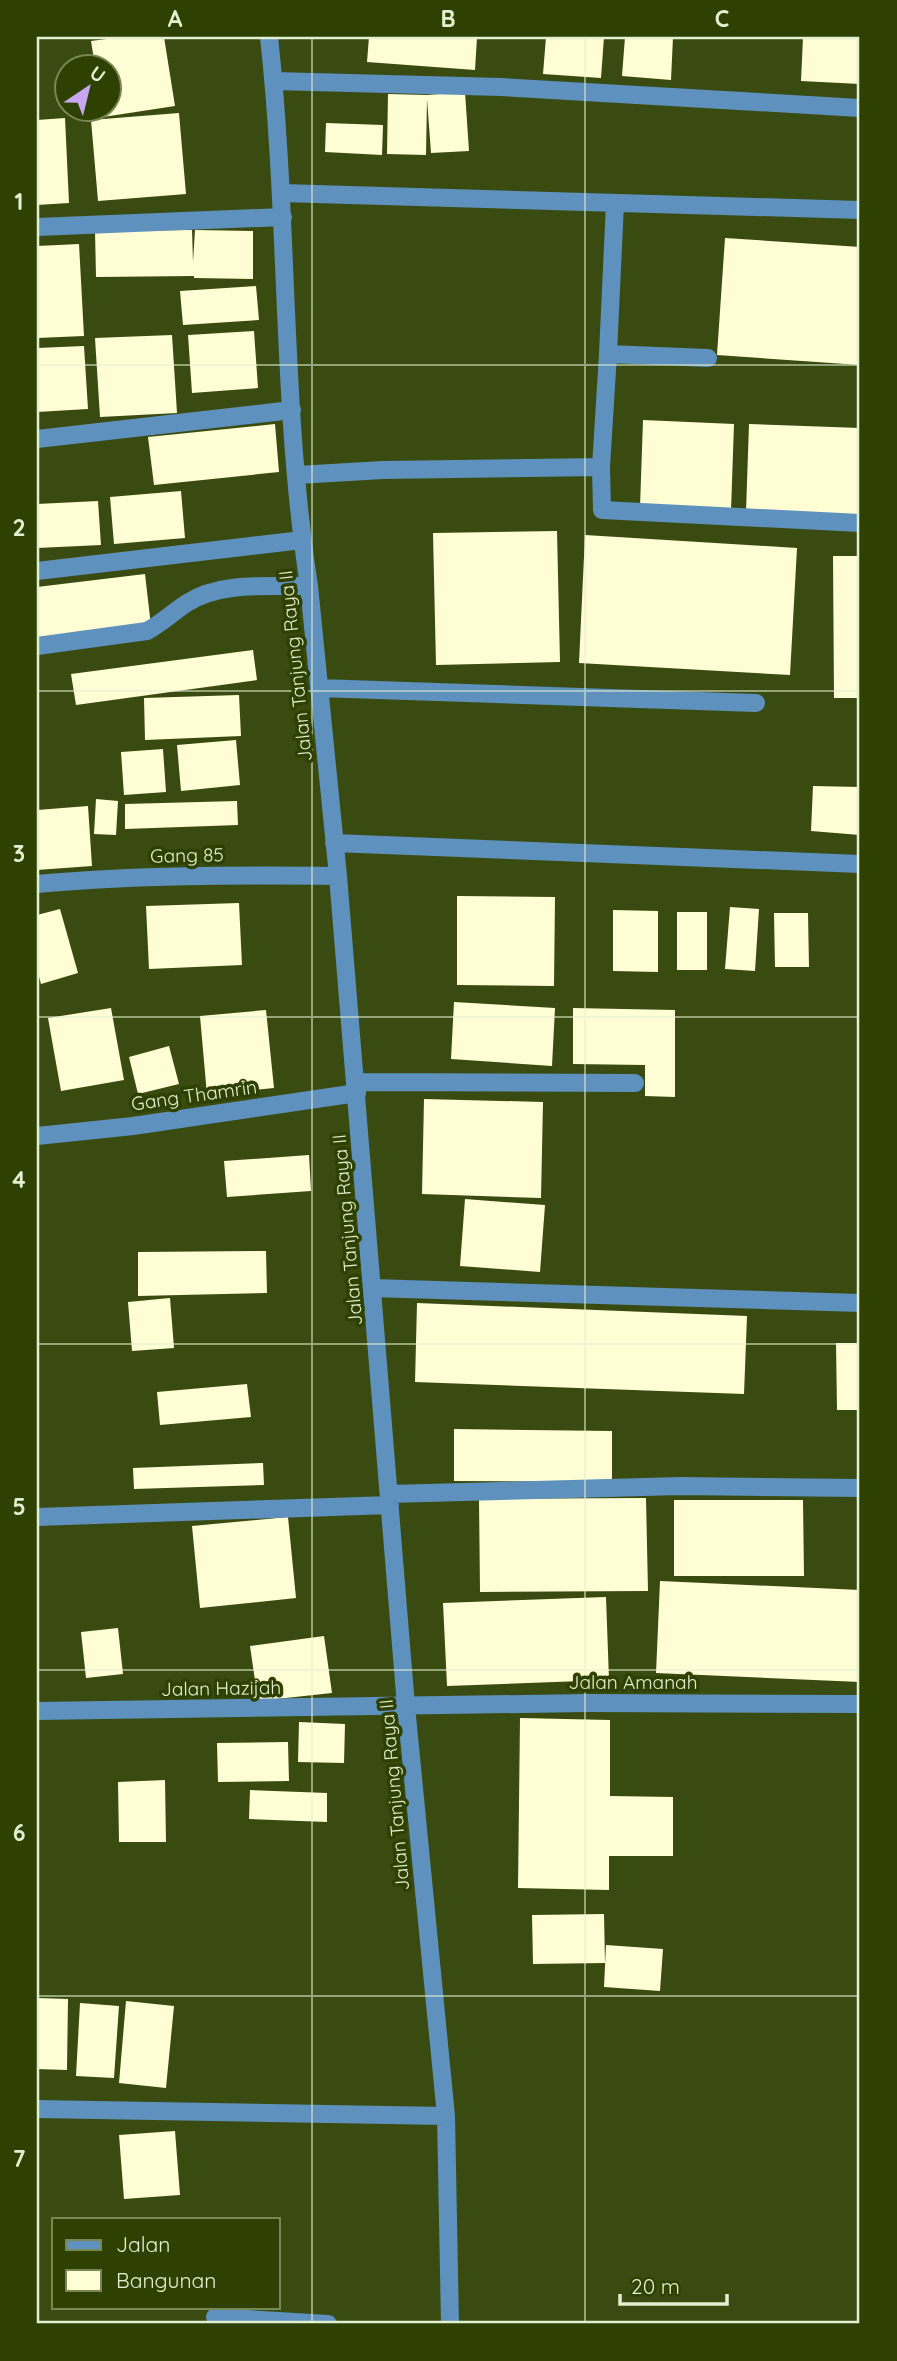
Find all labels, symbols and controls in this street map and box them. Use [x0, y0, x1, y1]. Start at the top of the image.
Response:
text: A [168, 4, 183, 33]
text: B [440, 4, 456, 33]
text: C [715, 4, 729, 33]
north arrow [52, 52, 122, 122]
text: U [85, 60, 110, 88]
text: 1 [15, 187, 23, 216]
text: 2 [12, 513, 26, 542]
street label: Jalan Tanjung Raya II [273, 569, 317, 763]
text: 3 [13, 839, 25, 868]
street label: Gang 85 [150, 842, 224, 868]
street label: Gang Thamrin [130, 1074, 258, 1116]
street label: Jalan Tanjung Raya II [327, 1133, 367, 1327]
text: 4 [12, 1165, 26, 1194]
text: 5 [12, 1492, 26, 1521]
street label: Jalan Amanah [569, 1670, 697, 1694]
street label: Jalan Hazijah [161, 1675, 281, 1701]
street label: Jalan Tanjung Raya II [374, 1698, 414, 1892]
text: 6 [13, 1818, 25, 1847]
text: 7 [13, 2144, 26, 2173]
legend [52, 2218, 280, 2308]
text: Jalan [116, 2231, 170, 2257]
scale bar [620, 2263, 727, 2307]
text: Bangunan [116, 2267, 216, 2293]
text: 20 m [631, 2273, 680, 2299]

